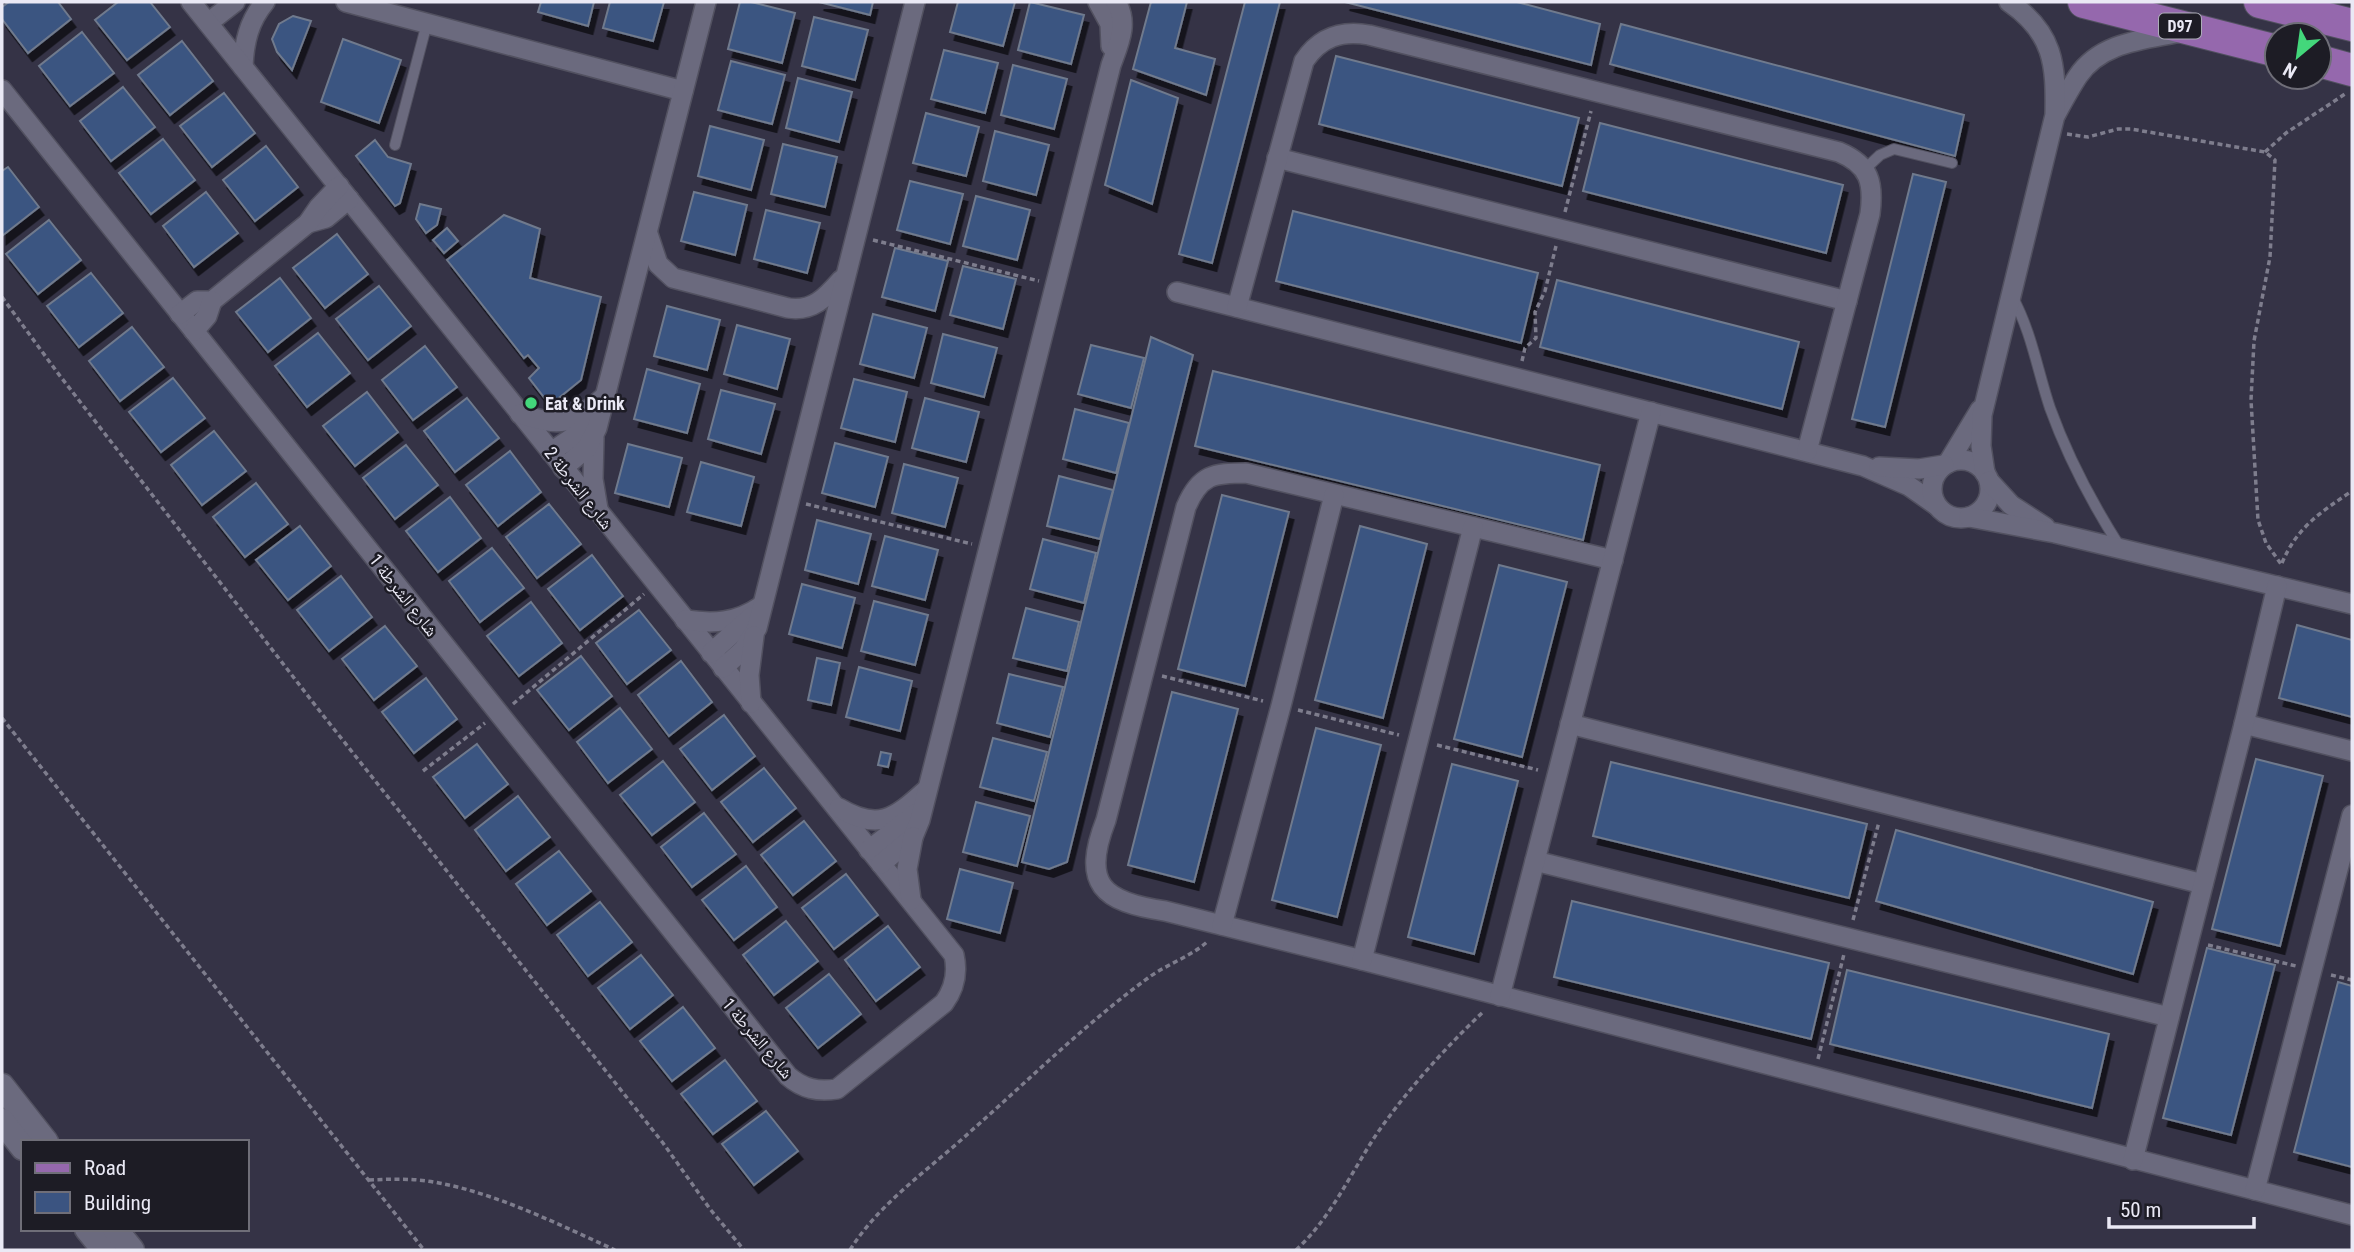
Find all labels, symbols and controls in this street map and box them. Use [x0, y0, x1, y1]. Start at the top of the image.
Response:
road number: D97 [2159, 14, 2201, 38]
north arrow [2263, 21, 2333, 91]
text: N [2279, 58, 2301, 83]
place label: Eat & Drink [545, 393, 625, 414]
marker: Eat & Drink [523, 395, 539, 411]
street label: شارع الشرطة 2 [540, 443, 618, 534]
street label: شارع الشرطة 1 [365, 550, 443, 641]
street label: شارع الشرطة 1 [717, 993, 798, 1083]
legend [21, 1140, 248, 1231]
text: Road [84, 1156, 126, 1180]
scale bar [2109, 1186, 2254, 1230]
text: Building [84, 1191, 151, 1215]
text: 50 m [2120, 1198, 2161, 1222]

